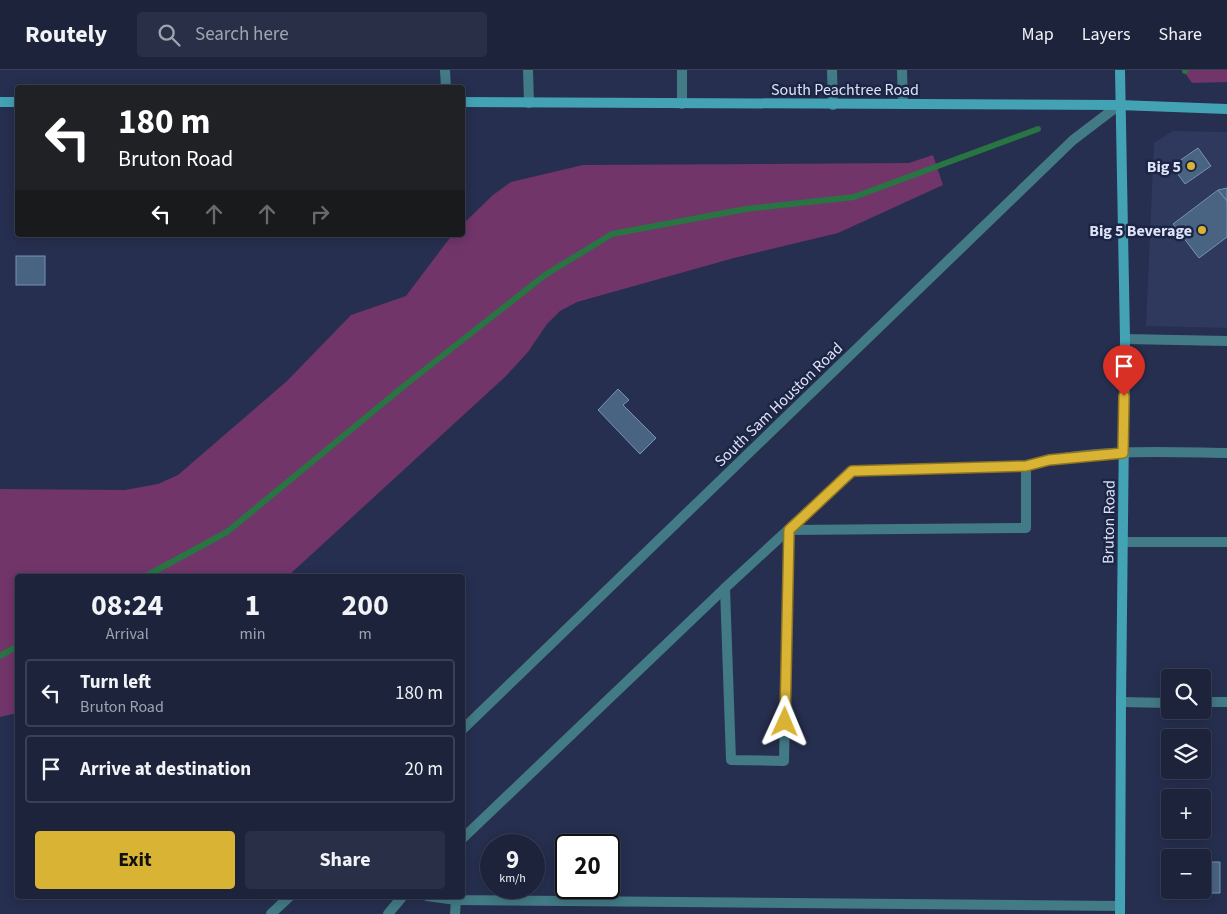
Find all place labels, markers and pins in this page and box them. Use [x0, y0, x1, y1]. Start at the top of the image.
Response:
place label: Big 5 [1147, 156, 1181, 178]
marker: Big 5 [1185, 160, 1197, 172]
place label: Big 5 Beverage [1089, 220, 1192, 242]
marker: Big 5 Beverage [1196, 224, 1208, 236]
pin [1103, 345, 1145, 396]

